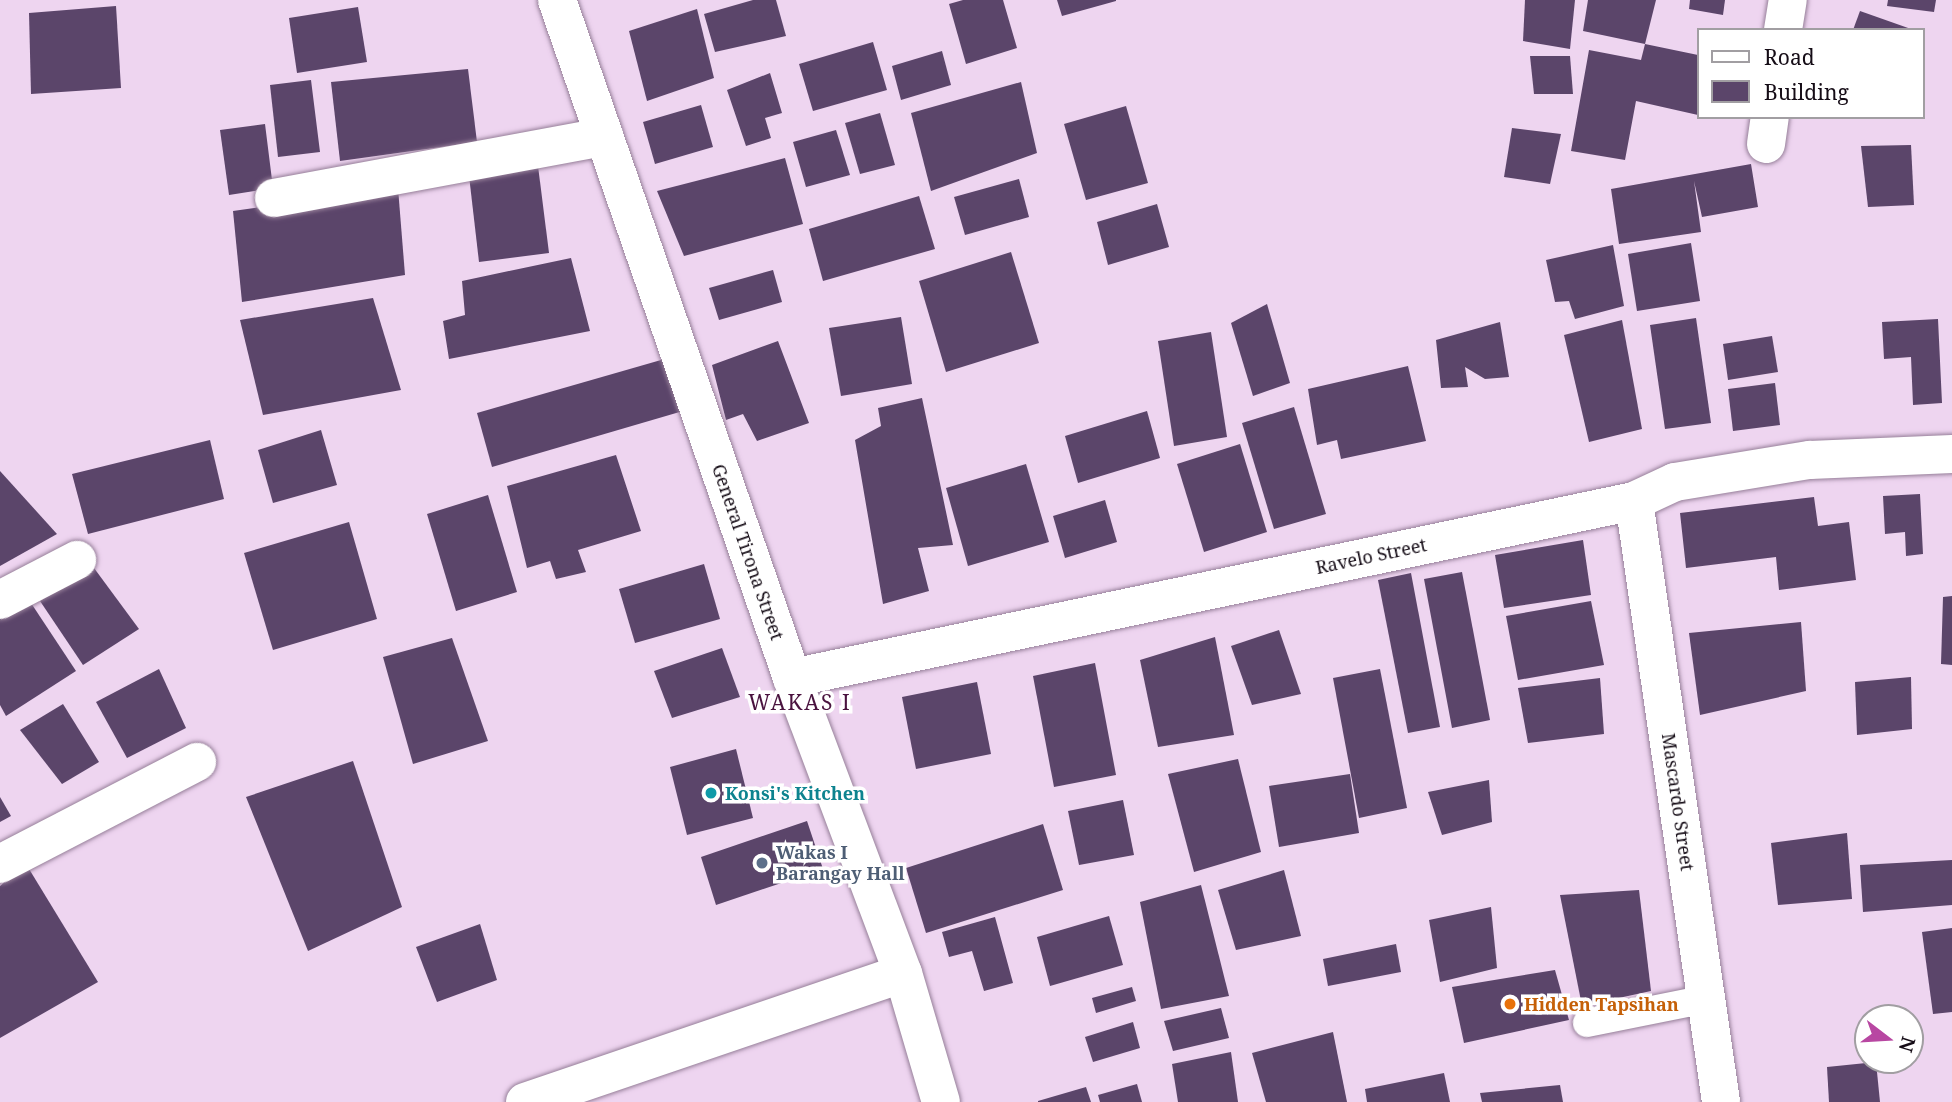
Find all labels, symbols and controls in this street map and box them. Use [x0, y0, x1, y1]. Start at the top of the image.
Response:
legend [1696, 28, 1924, 119]
text: Road [1764, 43, 1815, 71]
text: Building [1764, 78, 1849, 106]
street label: General Tirona Street [708, 461, 788, 643]
street label: Ravelo Street [1314, 534, 1428, 578]
district label: WAKAS I [749, 689, 851, 715]
street label: Mascardo Street [1658, 732, 1698, 872]
place label: Konsi's Kitchen [725, 782, 865, 804]
marker: Konsi's Kitchen [703, 785, 719, 801]
place label: Wakas I Barangay Hall [776, 842, 905, 884]
marker: Wakas I Barangay Hall [754, 855, 770, 871]
place label: Hidden Tapsihan [1524, 993, 1679, 1015]
marker: Hidden Tapsihan [1502, 996, 1518, 1012]
north arrow [1854, 1004, 1924, 1074]
text: N [1893, 1034, 1922, 1056]

